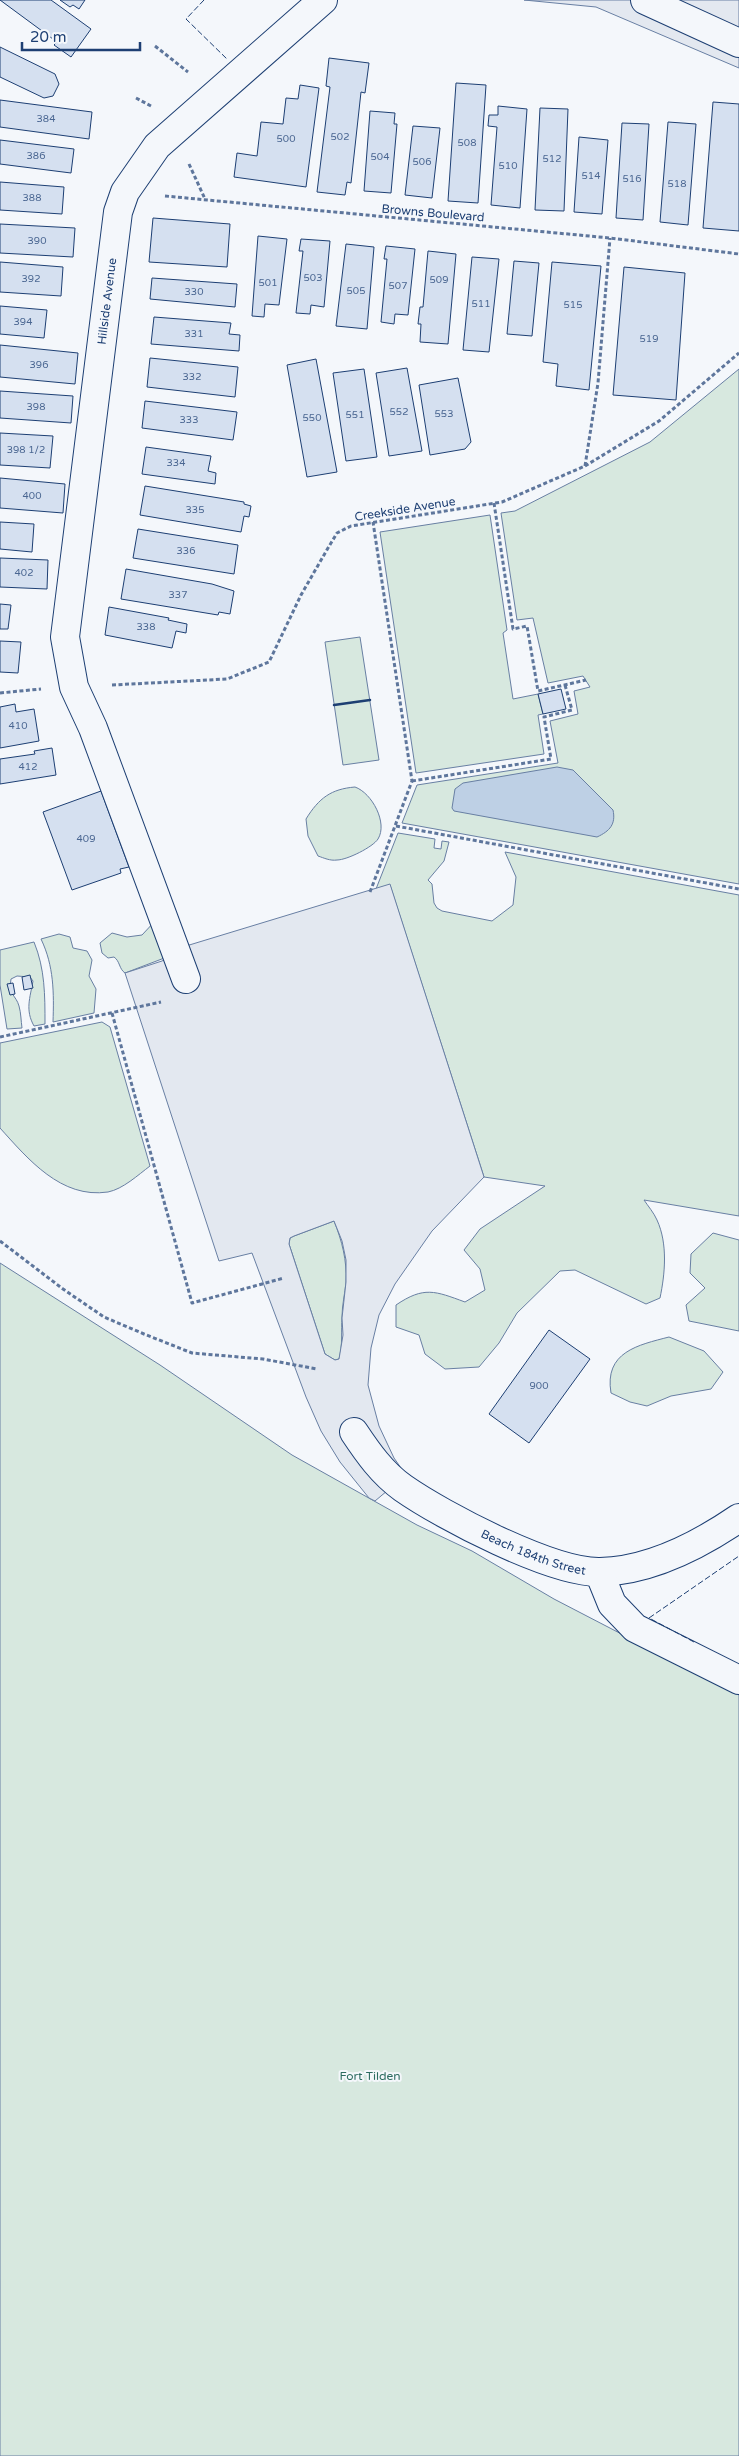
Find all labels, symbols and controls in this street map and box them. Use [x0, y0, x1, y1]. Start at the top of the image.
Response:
scale bar [22, 20, 140, 52]
text: 20 m [30, 28, 67, 46]
house number: 384 [37, 113, 55, 125]
house number: 502 [331, 131, 349, 143]
house number: 500 [277, 133, 295, 145]
house number: 508 [458, 137, 476, 149]
house number: 386 [27, 150, 45, 162]
house number: 504 [371, 151, 389, 163]
house number: 512 [543, 153, 561, 165]
house number: 506 [413, 156, 431, 168]
house number: 510 [499, 160, 517, 172]
house number: 514 [582, 170, 600, 182]
house number: 516 [623, 173, 641, 185]
house number: 518 [668, 178, 686, 190]
house number: 388 [23, 192, 41, 204]
street label: Browns Boulevard [381, 202, 485, 224]
house number: 390 [28, 235, 46, 247]
street label: Hillside Avenue [95, 257, 119, 345]
house number: 503 [304, 272, 322, 284]
house number: 392 [22, 273, 40, 285]
house number: 509 [430, 274, 448, 286]
house number: 501 [259, 277, 277, 289]
house number: 507 [389, 280, 407, 292]
house number: 505 [347, 285, 365, 297]
house number: 330 [185, 286, 203, 298]
house number: 511 [472, 298, 490, 310]
house number: 515 [564, 299, 582, 311]
house number: 394 [14, 316, 32, 328]
house number: 331 [185, 328, 203, 340]
house number: 519 [640, 333, 658, 345]
house number: 396 [30, 359, 48, 371]
house number: 332 [183, 371, 201, 383]
house number: 398 [27, 401, 45, 413]
house number: 552 [390, 406, 408, 418]
house number: 553 [435, 408, 453, 420]
house number: 551 [346, 409, 364, 421]
house number: 550 [303, 412, 321, 424]
house number: 333 [180, 414, 198, 426]
house number: 398 1/2 [7, 444, 45, 456]
house number: 334 [167, 457, 185, 469]
house number: 400 [23, 490, 41, 502]
street label: Creekside Avenue [354, 494, 457, 524]
house number: 335 [186, 504, 204, 516]
house number: 336 [177, 545, 195, 557]
house number: 402 [15, 567, 33, 579]
house number: 337 [169, 589, 187, 601]
house number: 338 [137, 621, 155, 633]
house number: 410 [9, 720, 27, 732]
house number: 412 [19, 761, 37, 773]
house number: 409 [77, 833, 95, 845]
house number: 900 [530, 1380, 548, 1392]
street label: Beach 184th Street [479, 1527, 587, 1578]
park label: Fort Tilden [339, 2069, 401, 2083]

